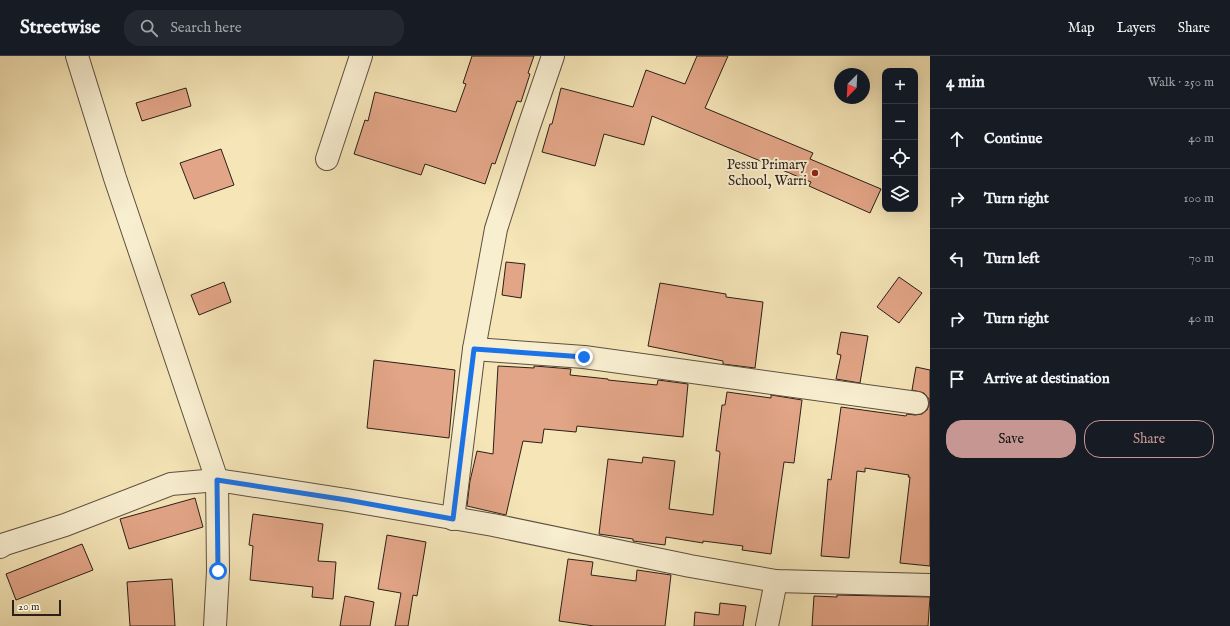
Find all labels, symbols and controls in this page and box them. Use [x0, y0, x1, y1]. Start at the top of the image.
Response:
search box [124, 10, 404, 46]
text: Streetwise [20, 16, 100, 40]
icon: search [138, 17, 160, 39]
text: Search here [170, 18, 242, 37]
text: Map [1068, 19, 1095, 37]
text: Layers [1117, 19, 1156, 37]
text: Share [1178, 19, 1210, 37]
north arrow [834, 68, 870, 104]
map controls [882, 68, 918, 212]
button: + [882, 68, 918, 104]
text: 4 min [946, 72, 985, 93]
text: Walk · 250 m [1148, 74, 1214, 91]
button: − [882, 104, 918, 140]
icon: ahead [946, 128, 968, 150]
text: Continue [984, 129, 1042, 148]
text: 40 m [1188, 130, 1214, 147]
button: locate [882, 140, 918, 176]
place label: Pessu Primary School, Warri [727, 156, 807, 190]
marker: Pessu Primary School, Warri [810, 168, 820, 178]
button: layers [882, 176, 918, 212]
icon: right [946, 188, 968, 210]
text: Turn right [984, 189, 1049, 208]
text: 100 m [1184, 190, 1214, 207]
icon: left [946, 248, 968, 270]
text: Turn left [984, 249, 1040, 268]
text: 70 m [1189, 250, 1214, 267]
icon: right [946, 308, 968, 330]
text: Turn right [984, 309, 1049, 328]
text: 40 m [1188, 310, 1214, 327]
route end [575, 348, 593, 366]
icon: arrive [946, 368, 968, 390]
text: Arrive at destination [984, 369, 1110, 388]
button: Save [946, 420, 1076, 458]
button: Share [1084, 420, 1214, 458]
route start [209, 562, 227, 580]
scale bar [12, 598, 61, 617]
text: 20 m [18, 600, 39, 614]

